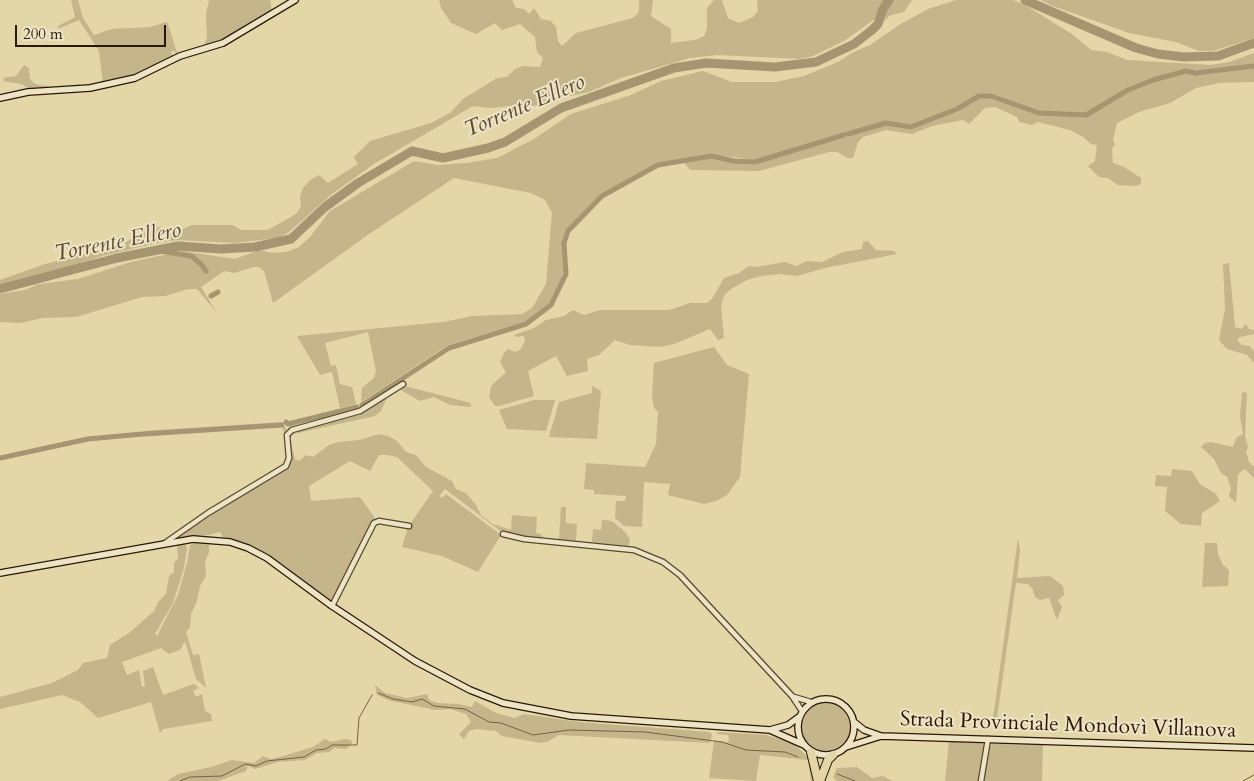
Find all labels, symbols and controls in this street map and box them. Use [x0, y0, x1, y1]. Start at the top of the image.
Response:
scale bar [18, 15, 169, 47]
text: 200 m [23, 24, 63, 44]
water label: Torrente Ellero [461, 70, 589, 144]
water label: Torrente Ellero [52, 218, 184, 268]
street label: Strada Provinciale Mondovì Villanova [899, 708, 1237, 744]

